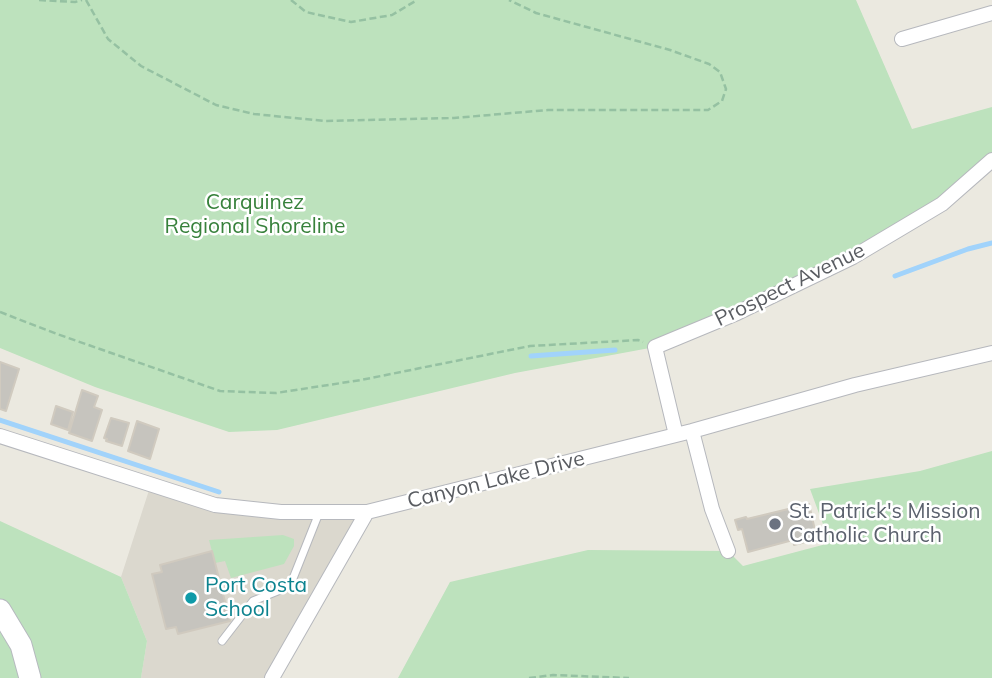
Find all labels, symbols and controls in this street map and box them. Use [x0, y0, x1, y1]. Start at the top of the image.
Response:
park label: Carquinez Regional Shoreline [165, 190, 345, 240]
street label: Prospect Avenue [711, 238, 869, 332]
street label: Canyon Lake Drive [405, 446, 587, 514]
place label: St. Patrick's Mission Catholic Church [789, 499, 981, 549]
marker: St. Patrick's Mission Catholic Church [767, 516, 783, 532]
place label: Port Costa School [205, 573, 307, 623]
marker: Port Costa School [183, 590, 199, 606]

